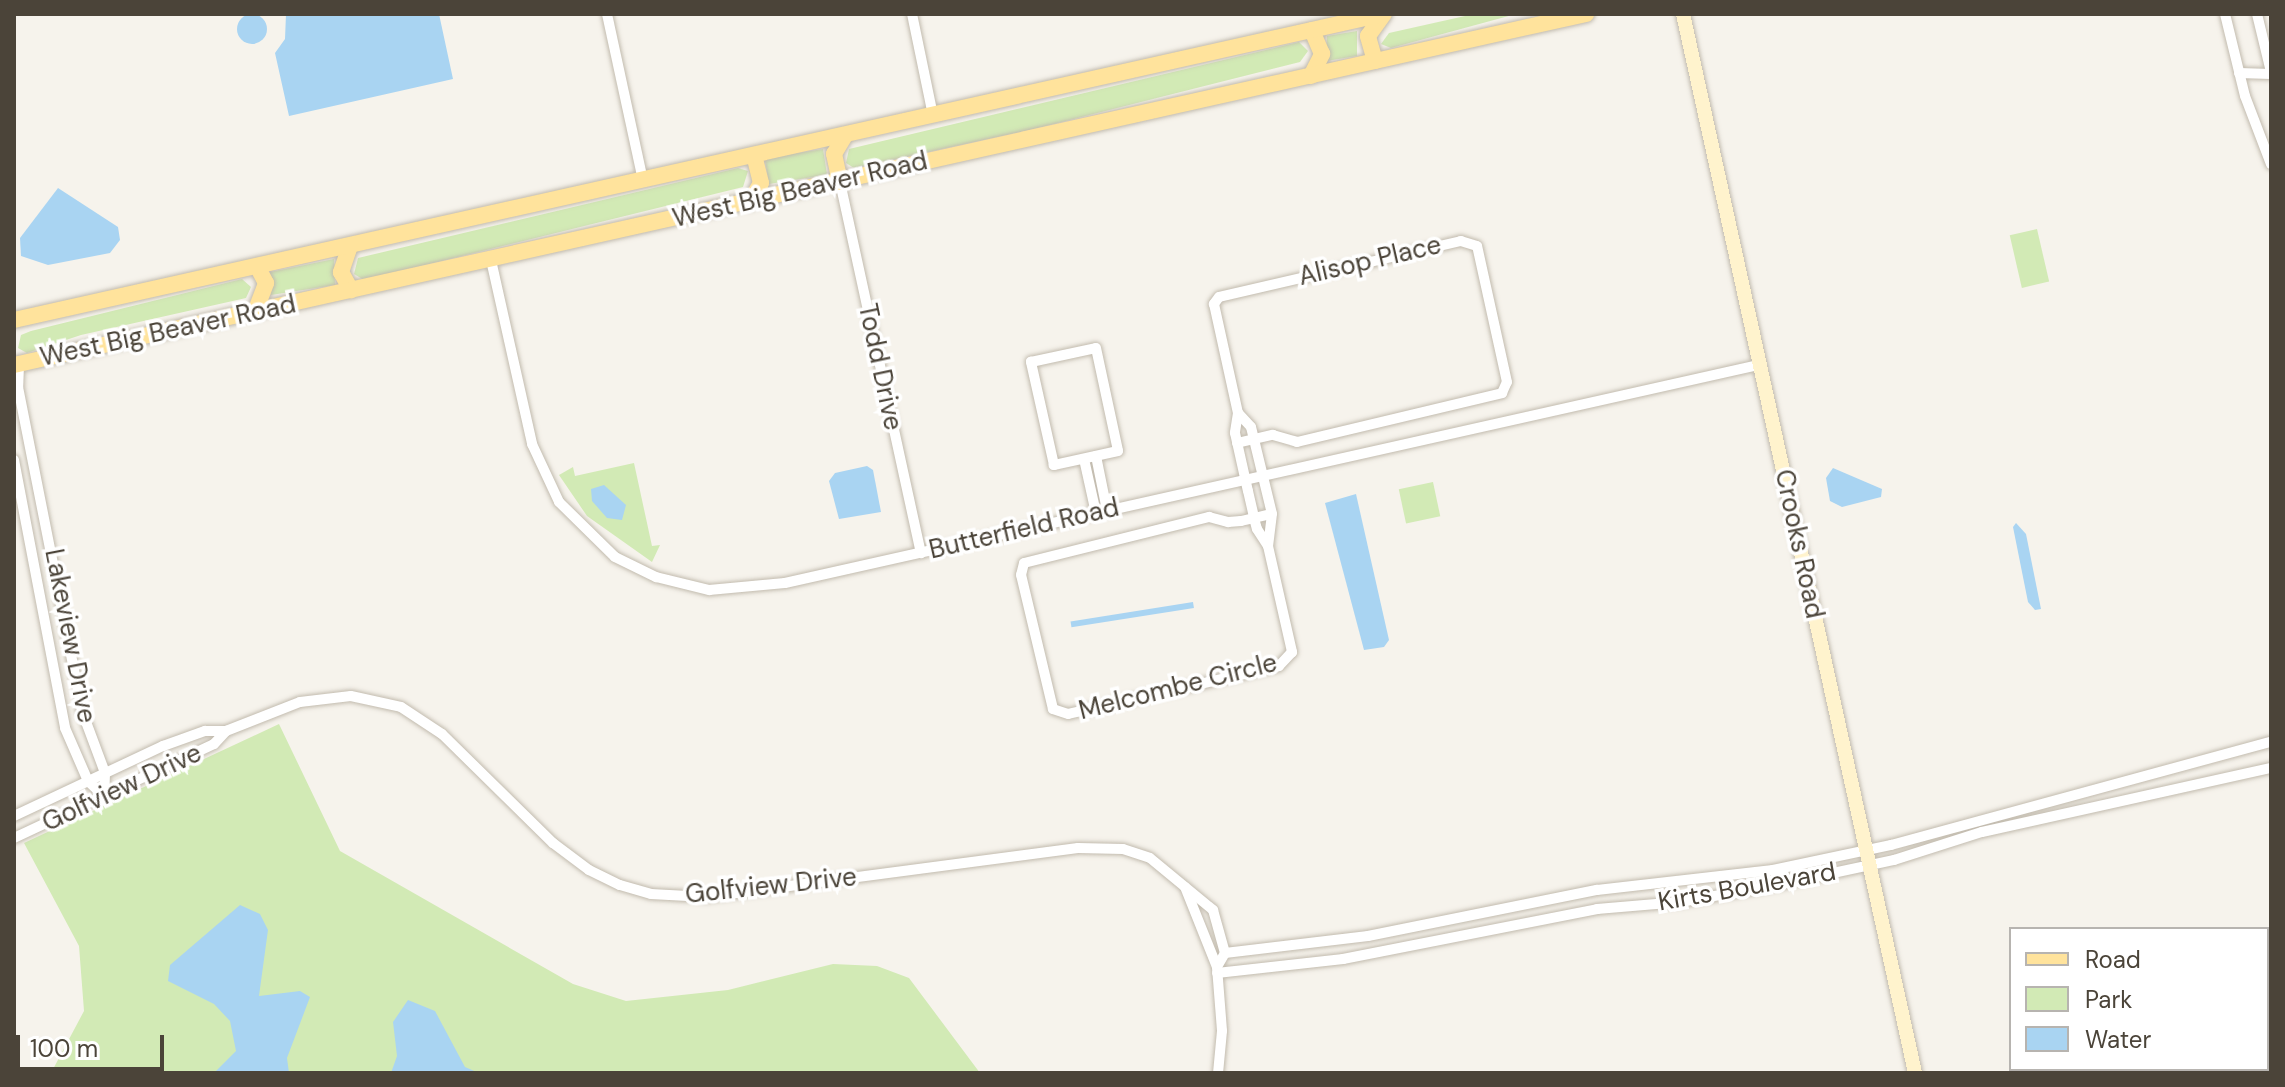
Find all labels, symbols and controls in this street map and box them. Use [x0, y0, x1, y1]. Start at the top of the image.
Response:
street label: West Big Beaver Road [670, 145, 930, 235]
street label: Alisop Place [1296, 229, 1444, 293]
street label: West Big Beaver Road [37, 289, 299, 373]
street label: Todd Drive [851, 301, 909, 433]
street label: Crooks Road [1768, 467, 1830, 621]
street label: Butterfield Road [926, 492, 1122, 566]
street label: Lakeview Drive [38, 546, 102, 726]
street label: Melcombe Circle [1076, 647, 1280, 727]
street label: Golfview Drive [37, 737, 207, 839]
street label: Kirts Boulevard [1656, 856, 1838, 918]
street label: Golfview Drive [684, 861, 858, 911]
legend [2009, 927, 2269, 1071]
text: Road [2085, 944, 2141, 975]
text: Park [2085, 984, 2132, 1015]
scale bar [20, 1019, 168, 1069]
text: Water [2085, 1024, 2151, 1055]
text: 100 m [30, 1033, 98, 1064]

